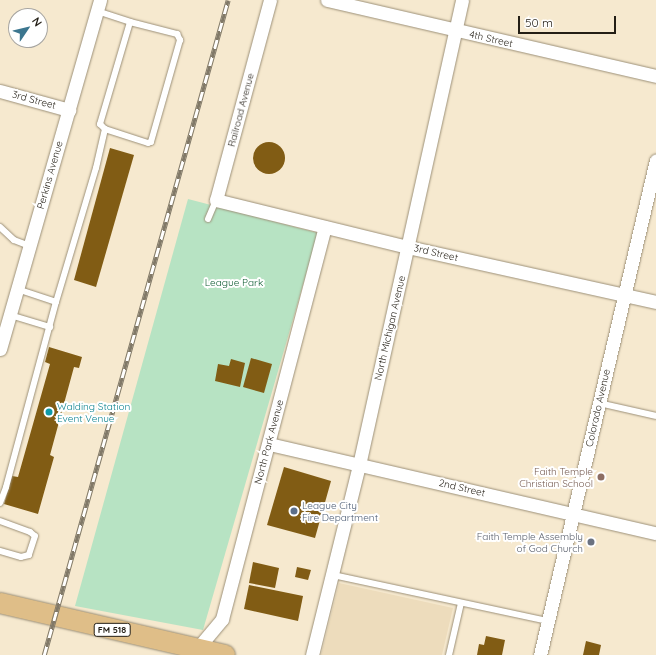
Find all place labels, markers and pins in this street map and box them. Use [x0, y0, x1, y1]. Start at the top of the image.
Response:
place label: Walding Station Event Venue [57, 400, 130, 424]
marker: Walding Station Event Venue [44, 407, 54, 417]
place label: Faith Temple Christian School [519, 465, 593, 488]
marker: Faith Temple Christian School [596, 472, 606, 482]
place label: League City Fire Department [302, 499, 378, 522]
marker: League City Fire Department [289, 506, 299, 516]
place label: Faith Temple Assembly of God Church [477, 530, 583, 554]
marker: Faith Temple Assembly of God Church [586, 537, 596, 547]

